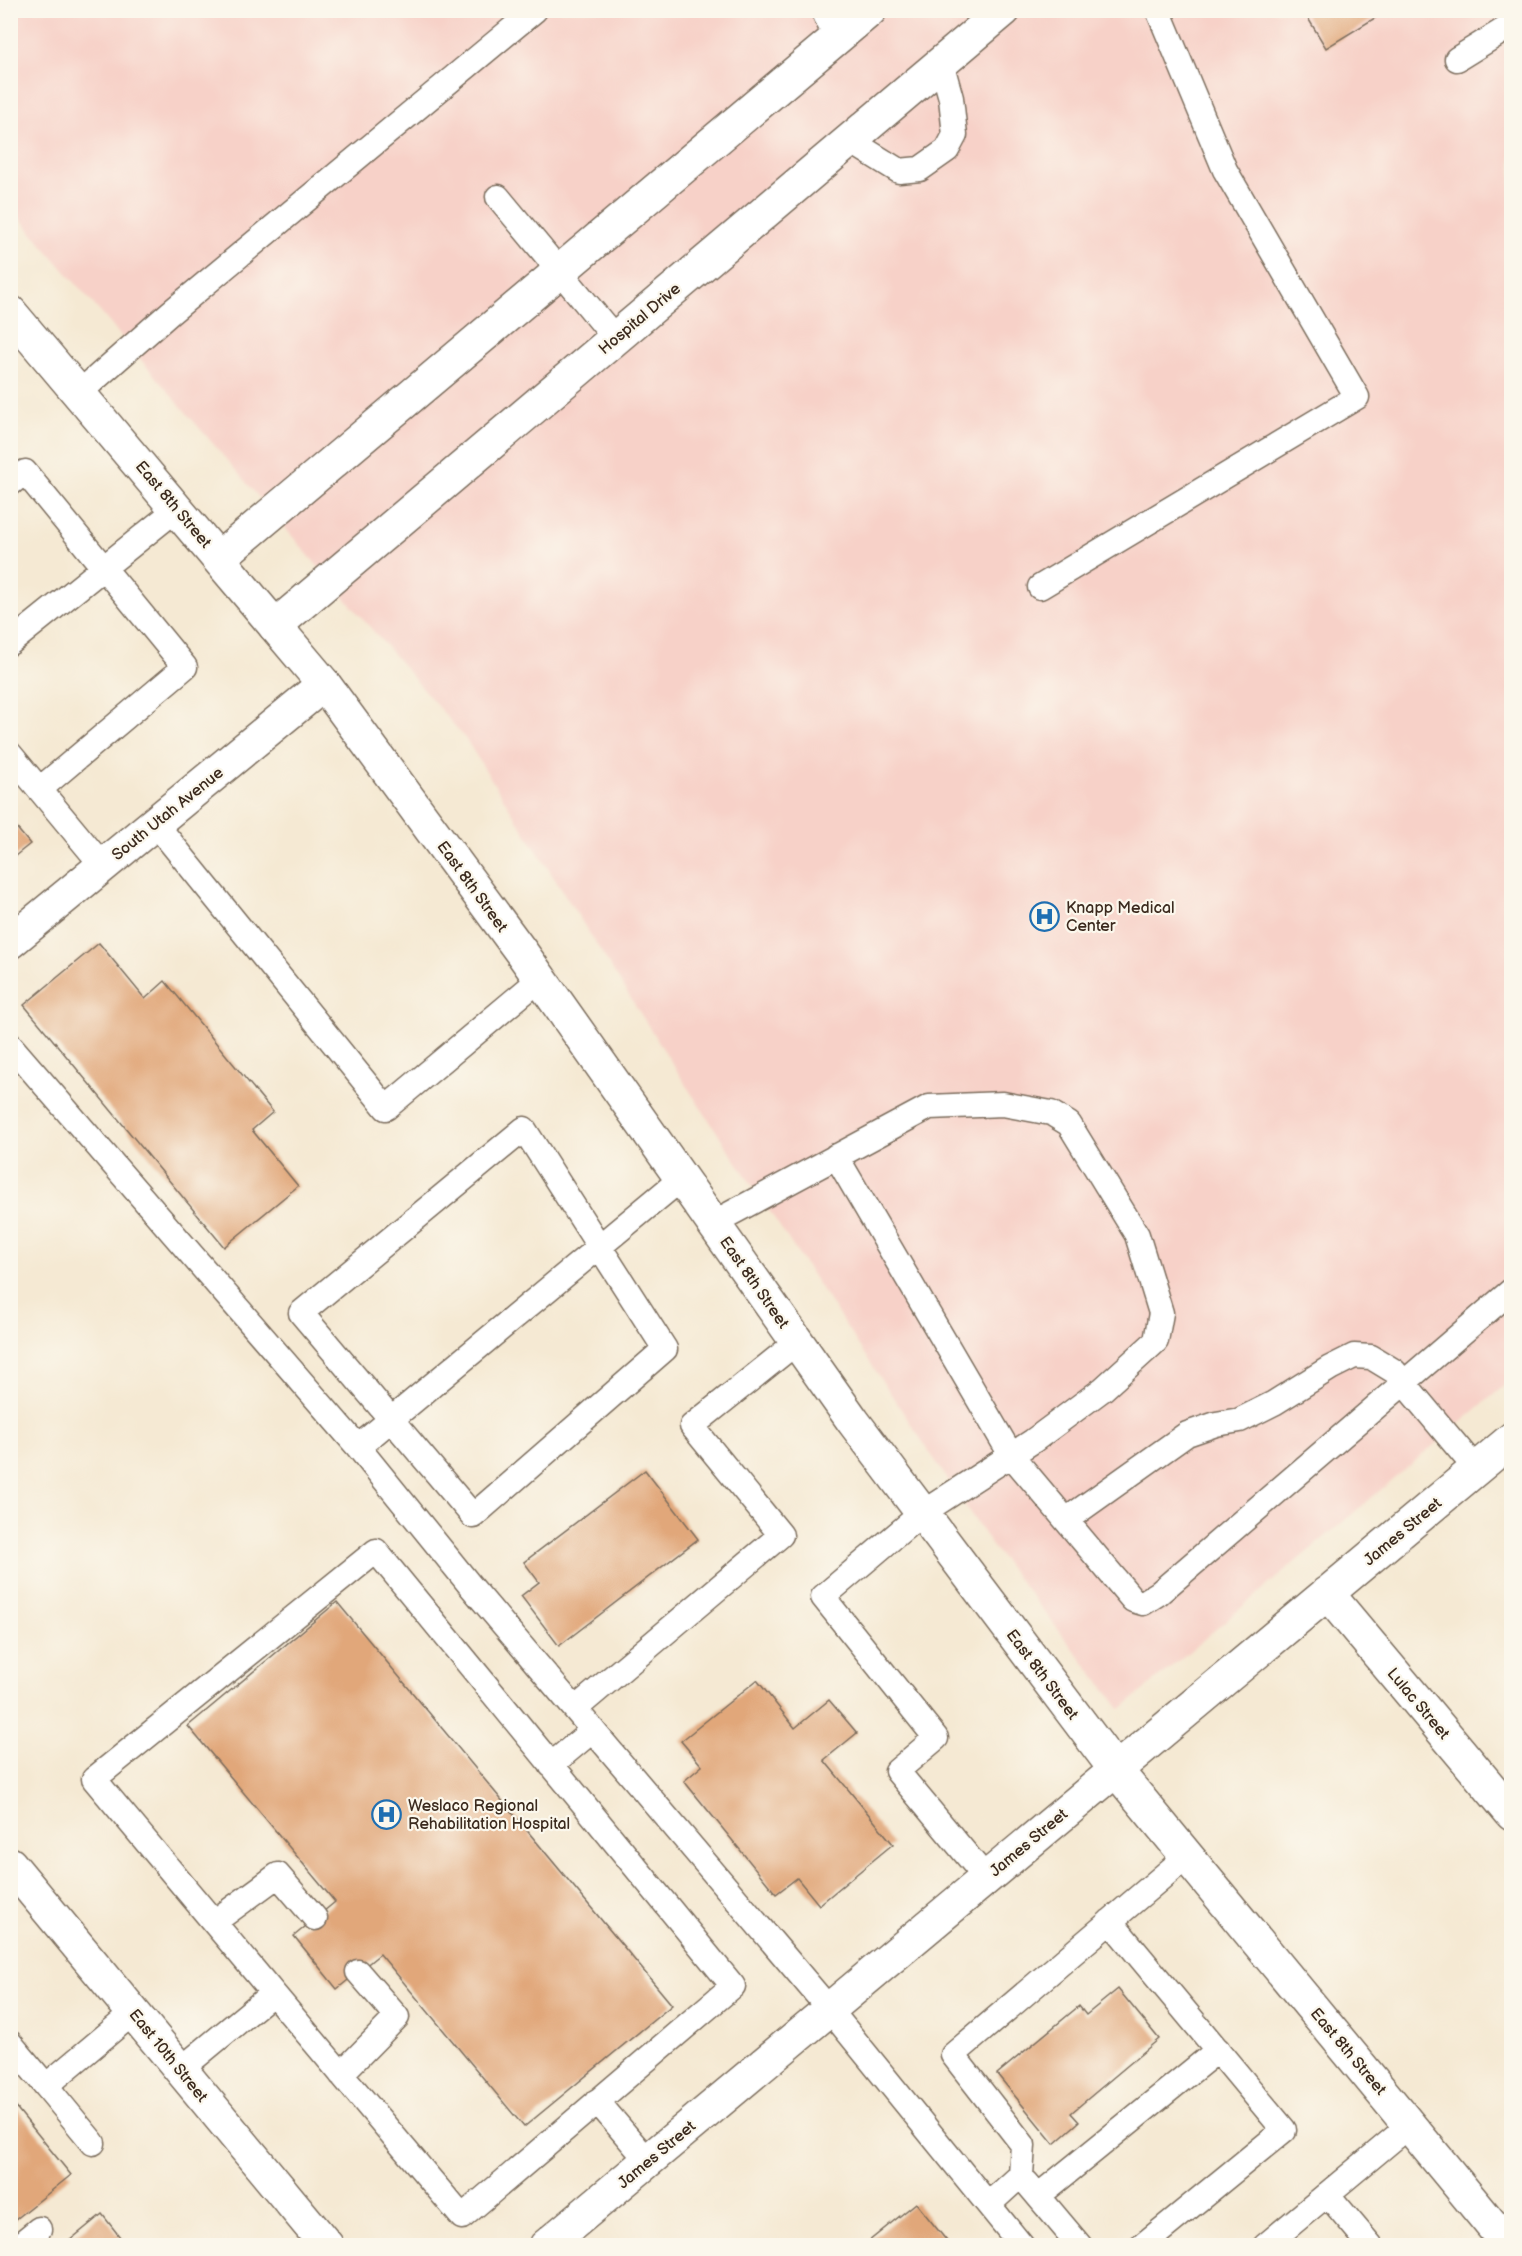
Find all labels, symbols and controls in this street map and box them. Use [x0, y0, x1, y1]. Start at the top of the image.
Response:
street label: Hospital Drive [595, 279, 685, 359]
street label: East 8th Street [131, 458, 215, 552]
street label: South Utah Avenue [108, 763, 228, 865]
street label: East 8th Street [432, 838, 511, 936]
place label: Knapp Medical Center [1066, 899, 1175, 936]
hospital icon: Knapp Medical Center [1029, 900, 1061, 932]
street label: East 8th Street [715, 1233, 793, 1333]
street label: James Street [1360, 1494, 1446, 1570]
street label: East 8th Street [1002, 1626, 1082, 1724]
street label: Lulac Street [1383, 1665, 1453, 1743]
place label: Weslaco Regional Rehabilitation Hospital [408, 1797, 570, 1834]
hospital icon: Weslaco Regional Rehabilitation Hospital [371, 1798, 403, 1830]
street label: James Street [986, 1805, 1072, 1881]
street label: East 8th Street [1306, 2005, 1390, 2099]
street label: East 10th Street [125, 2006, 211, 2106]
street label: James Street [614, 2117, 700, 2193]

